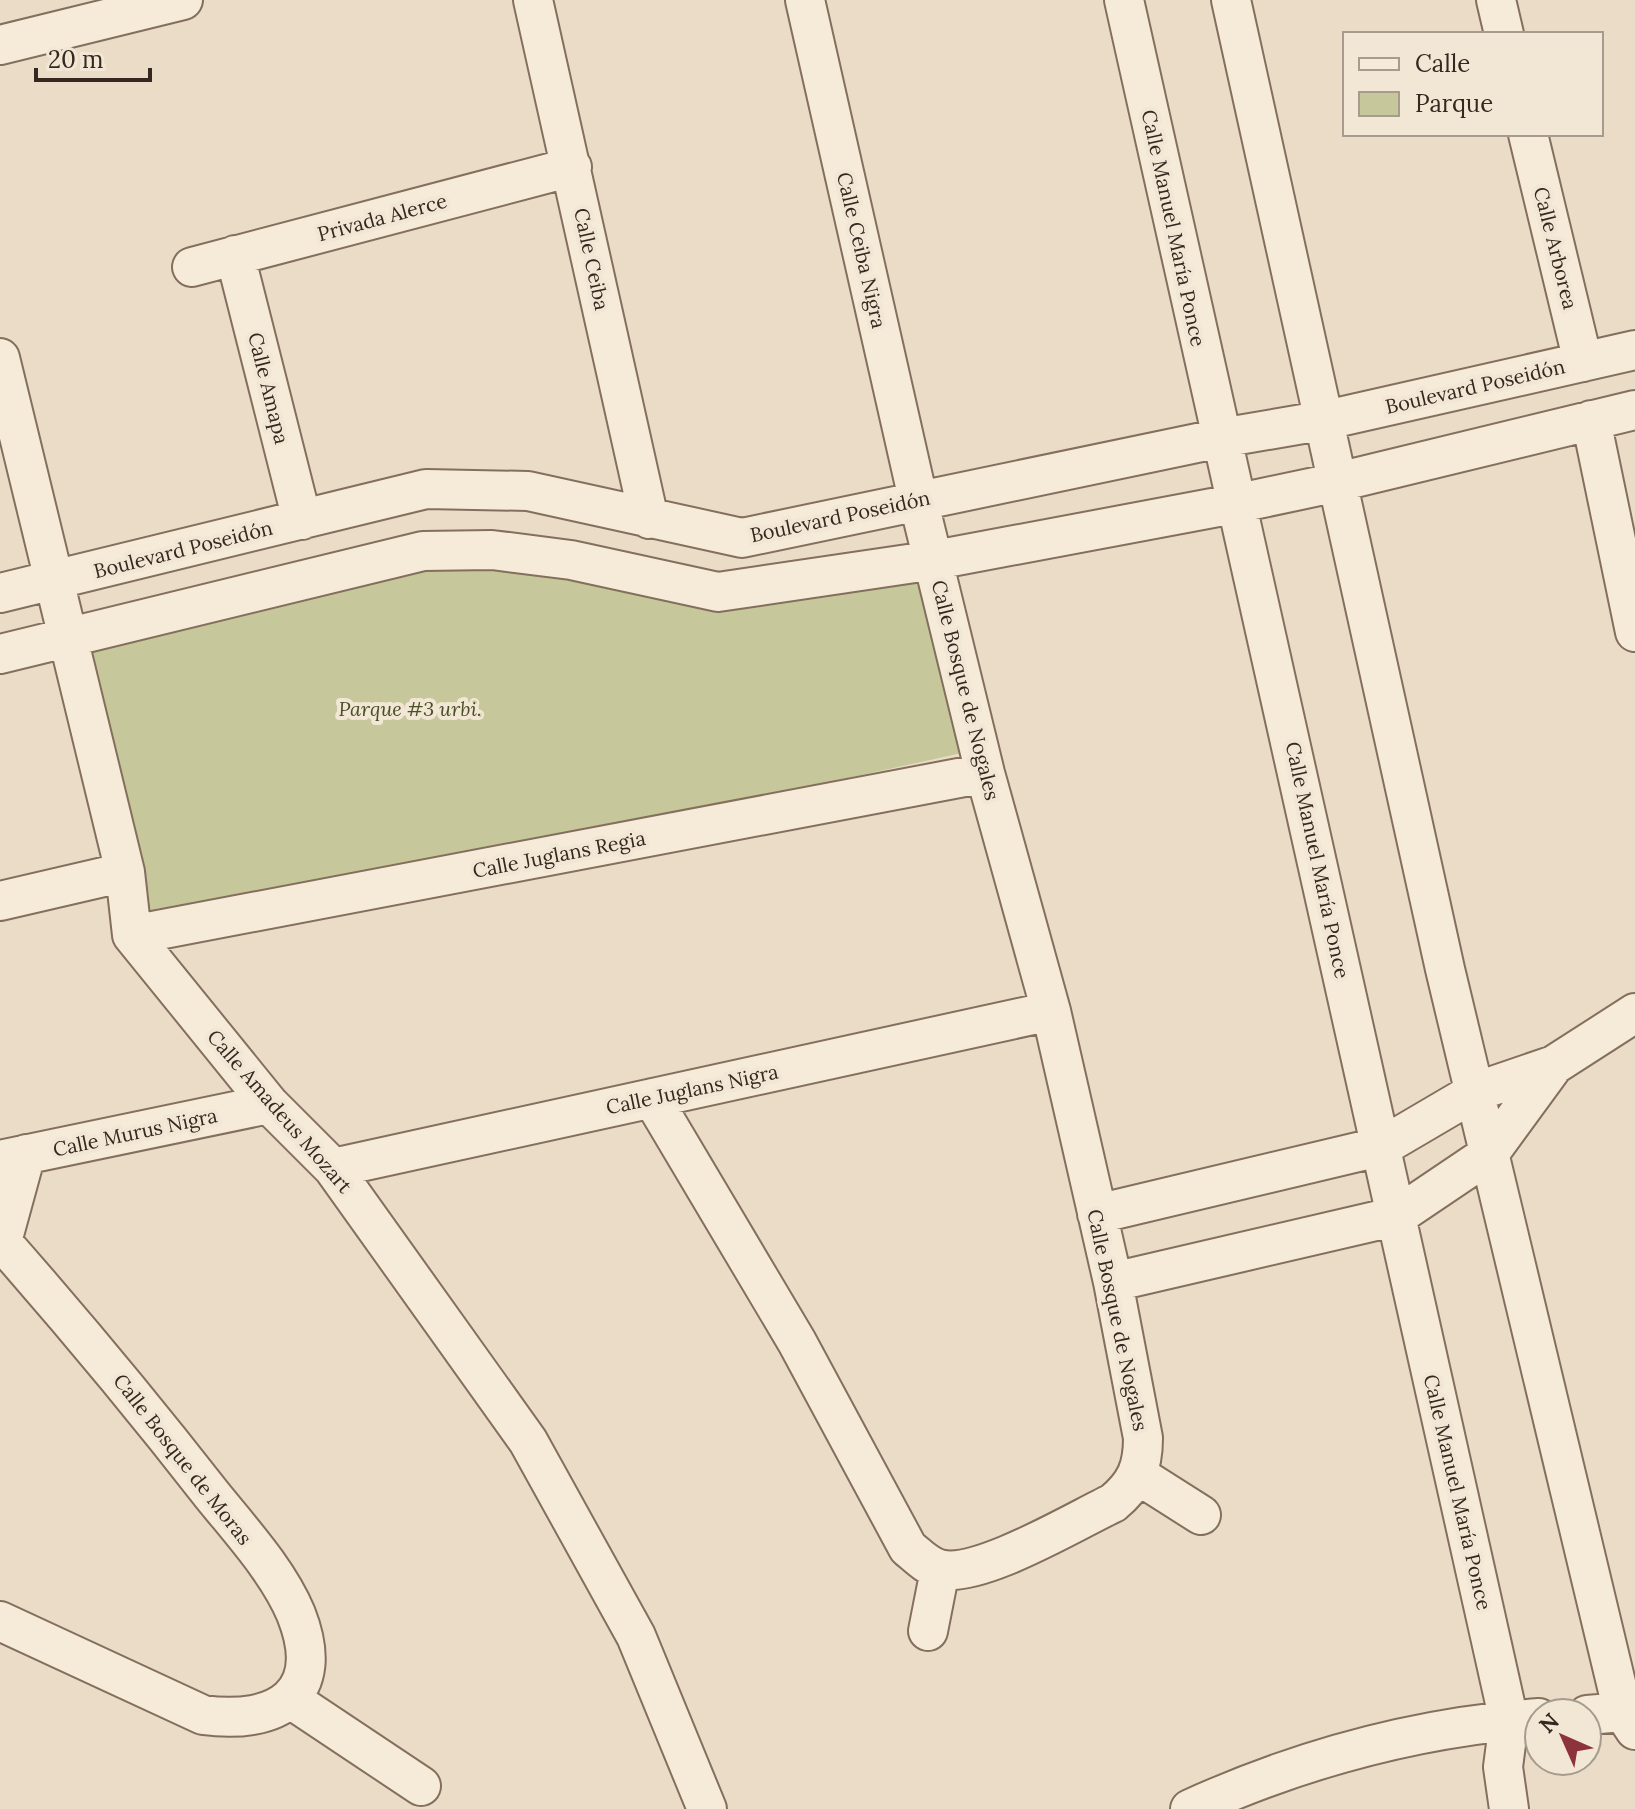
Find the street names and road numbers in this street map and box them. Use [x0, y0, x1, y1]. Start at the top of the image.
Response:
street label: Calle Manuel María Ponce [1137, 107, 1211, 349]
street label: Calle Ceiba Nigra [832, 169, 892, 331]
street label: Calle Arborea [1529, 184, 1583, 312]
street label: Privada Alerce [315, 188, 450, 246]
street label: Calle Ceiba [569, 206, 615, 312]
street label: Calle Amapa [243, 330, 295, 446]
street label: Boulevard Poseidón [1383, 353, 1567, 419]
street label: Boulevard Poseidón [748, 485, 932, 547]
street label: Boulevard Poseidón [91, 515, 275, 583]
street label: Calle Bosque de Nogales [927, 577, 1005, 803]
street label: Calle Manuel María Ponce [1281, 739, 1355, 981]
street label: Calle Juglans Regia [471, 825, 647, 883]
street label: Calle Amadeus Mozart [202, 1024, 358, 1198]
street label: Calle Juglans Nigra [604, 1059, 780, 1119]
street label: Calle Murus Nigra [50, 1102, 220, 1162]
street label: Calle Bosque de Nogales [1082, 1207, 1154, 1433]
street label: Calle Bosque de Moras [108, 1368, 258, 1550]
street label: Calle Manuel María Ponce [1419, 1372, 1497, 1613]

